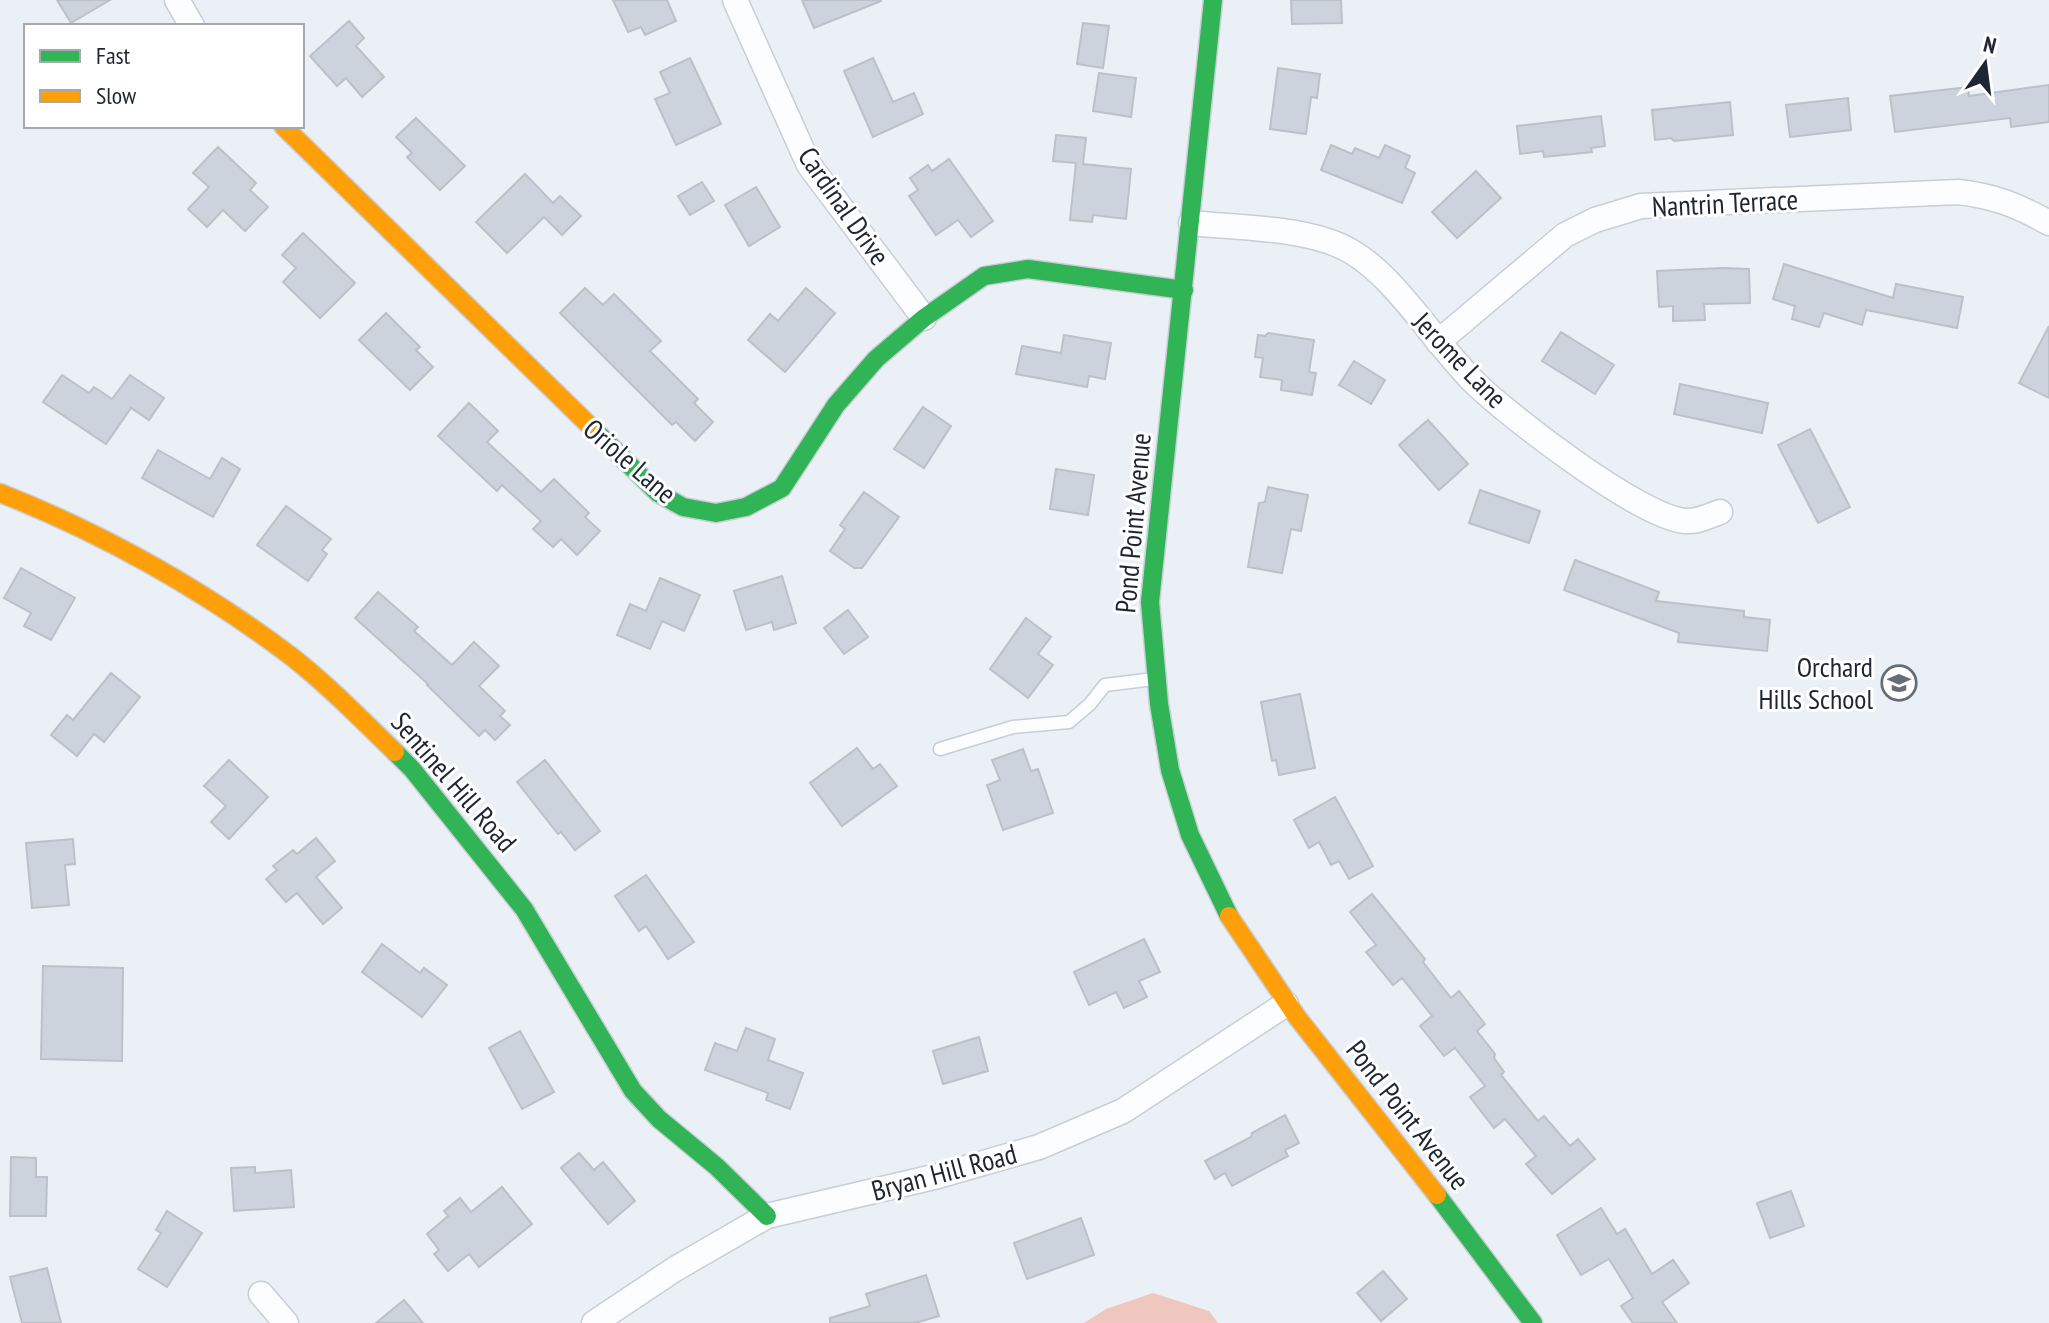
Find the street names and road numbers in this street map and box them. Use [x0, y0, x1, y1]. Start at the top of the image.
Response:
street label: Cardinal Drive [790, 139, 899, 272]
street label: Nantrin Terrace [1651, 180, 1799, 225]
street label: Jerome Lane [1405, 303, 1515, 416]
street label: Oriole Lane [576, 410, 685, 511]
street label: Pond Point Avenue [1106, 432, 1159, 614]
street label: Sentinel Hill Road [383, 704, 525, 859]
street label: Pond Point Avenue [1338, 1032, 1478, 1197]
street label: Bryan Hill Road [867, 1134, 1020, 1209]

